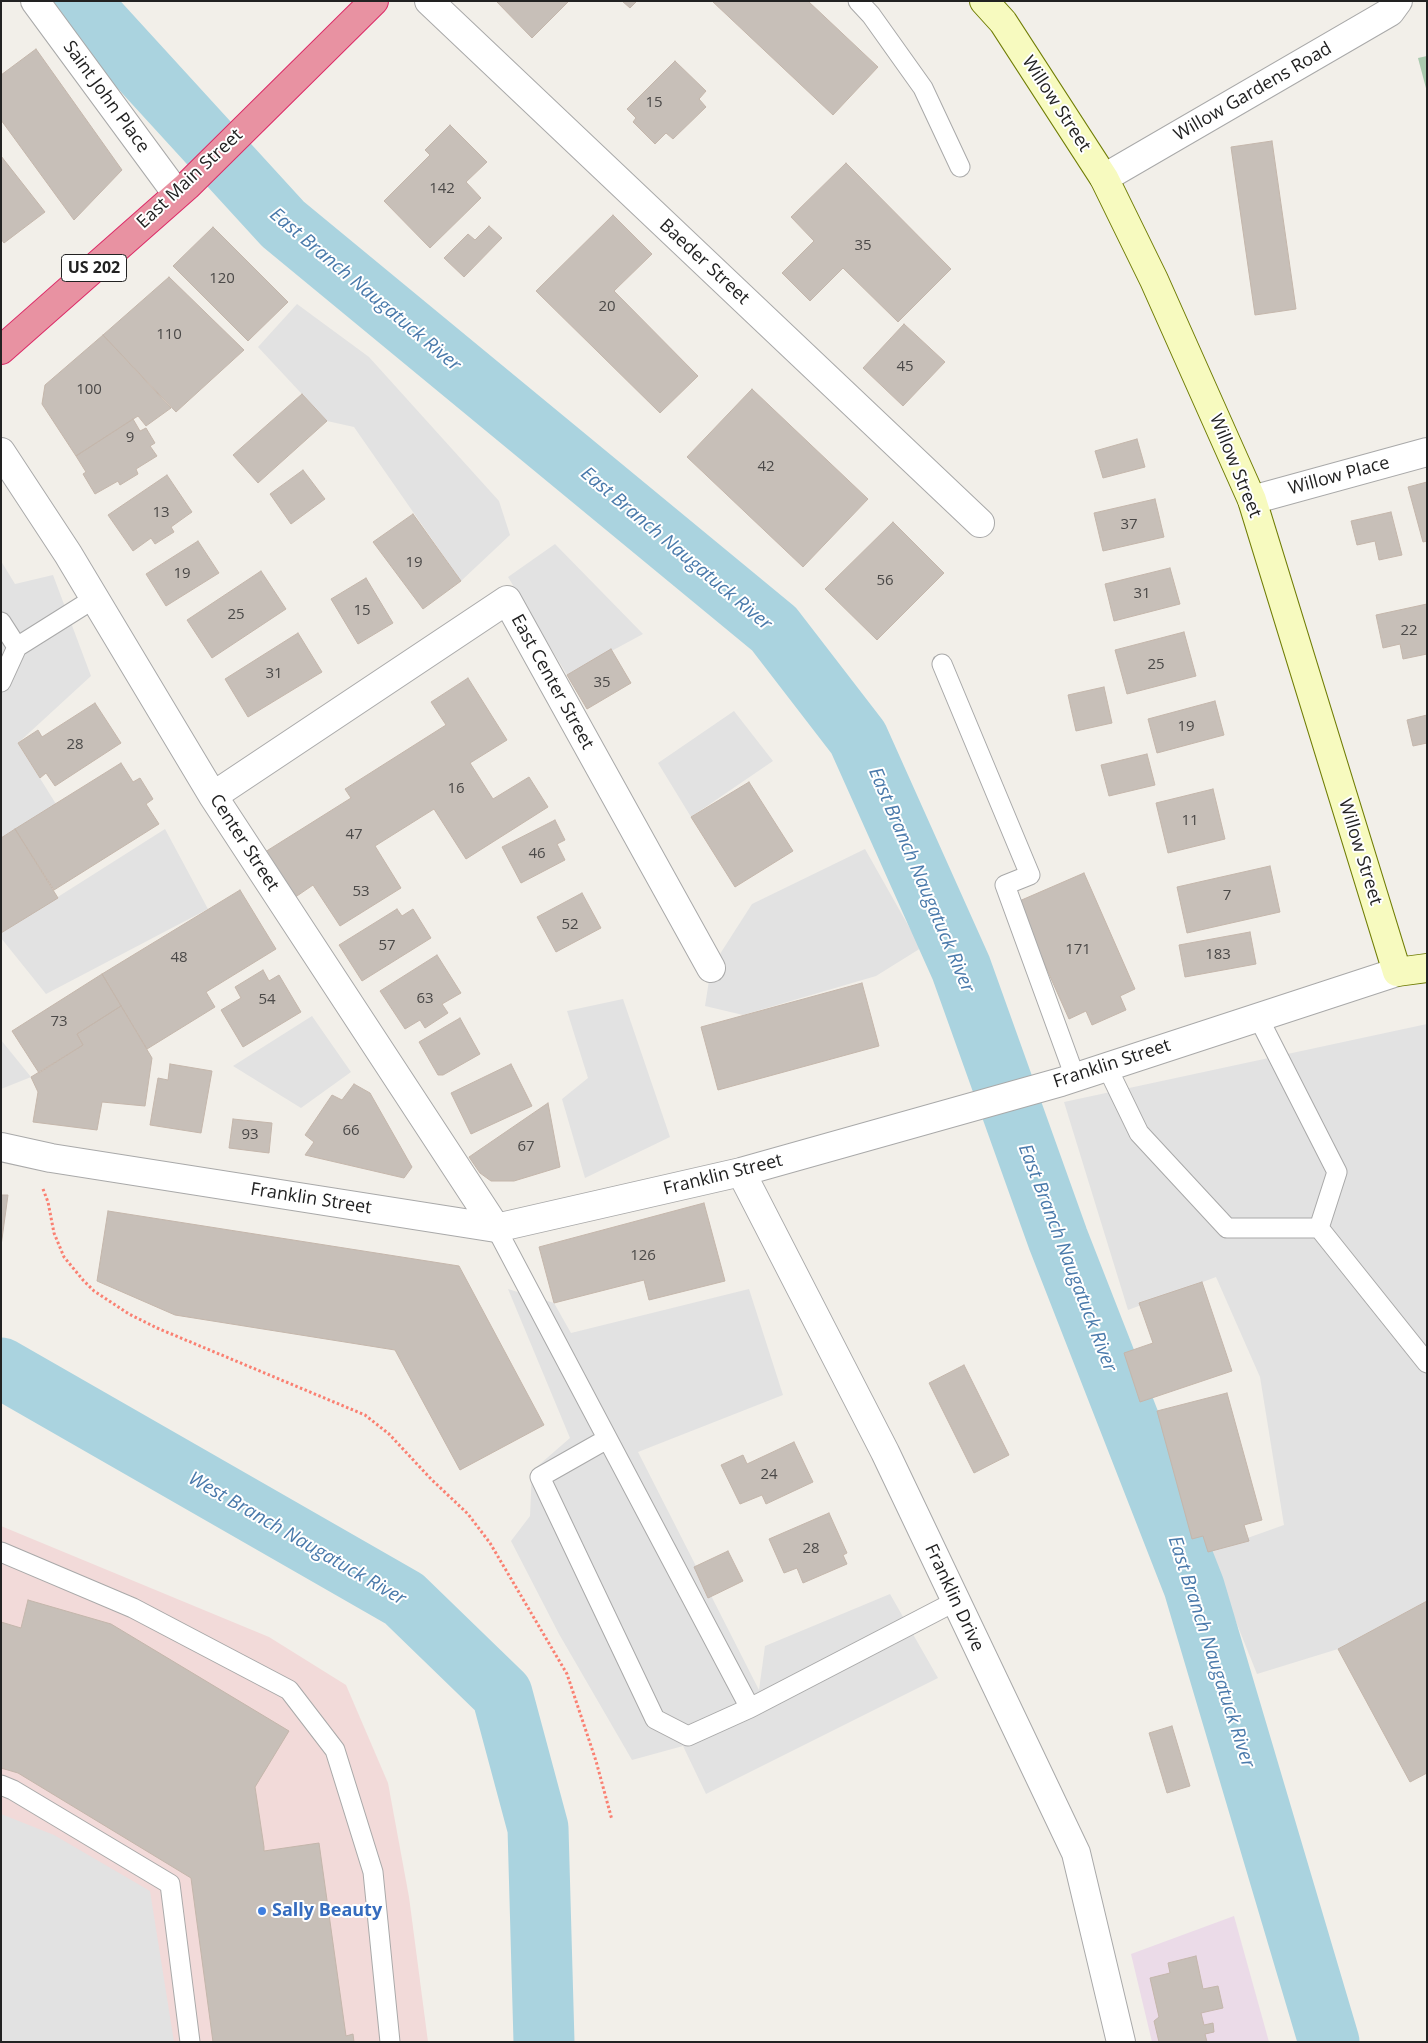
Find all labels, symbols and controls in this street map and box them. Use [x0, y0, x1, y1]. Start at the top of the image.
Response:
street label: Saint John Place [58, 37, 154, 157]
street label: Willow Gardens Road [1170, 38, 1336, 146]
street label: Willow Street [1017, 52, 1095, 156]
house number: 15 [645, 94, 663, 112]
street label: East Main Street [133, 125, 247, 233]
house number: 142 [429, 180, 455, 198]
water label: East Branch Naugatuck River [265, 203, 465, 377]
street label: Baeder Street [655, 215, 753, 309]
house number: 35 [854, 237, 872, 255]
road number: US 202 [62, 254, 126, 282]
house number: 120 [209, 270, 235, 288]
house number: 20 [598, 298, 616, 316]
house number: 110 [156, 326, 182, 344]
house number: 45 [896, 358, 914, 376]
house number: 100 [76, 381, 102, 399]
street label: Willow Street [1204, 411, 1266, 521]
house number: 9 [126, 429, 134, 447]
street label: Willow Place [1286, 452, 1392, 500]
house number: 42 [757, 458, 775, 476]
water label: East Branch Naugatuck River [576, 462, 776, 636]
house number: 13 [152, 504, 170, 522]
house number: 37 [1120, 516, 1138, 534]
house number: 19 [405, 554, 423, 572]
house number: 19 [173, 565, 191, 583]
house number: 56 [876, 572, 894, 590]
house number: 31 [1133, 585, 1151, 603]
house number: 15 [353, 602, 371, 620]
house number: 25 [227, 606, 245, 624]
street label: East Center Street [506, 611, 598, 753]
house number: 22 [1400, 622, 1418, 640]
house number: 25 [1147, 656, 1165, 674]
house number: 31 [265, 665, 283, 683]
house number: 35 [593, 674, 611, 692]
house number: 19 [1177, 718, 1195, 736]
house number: 28 [66, 736, 84, 754]
water label: East Branch Naugatuck River [863, 764, 979, 996]
house number: 16 [447, 780, 465, 798]
street label: Center Street [205, 790, 283, 896]
street label: Willow Street [1334, 796, 1386, 908]
house number: 11 [1181, 812, 1199, 830]
house number: 47 [345, 826, 363, 844]
house number: 46 [528, 845, 546, 863]
house number: 53 [352, 883, 370, 901]
house number: 7 [1223, 887, 1231, 905]
house number: 52 [561, 916, 579, 934]
house number: 57 [378, 937, 396, 955]
house number: 171 [1065, 941, 1091, 959]
house number: 183 [1205, 946, 1231, 964]
house number: 48 [170, 949, 188, 967]
house number: 63 [416, 990, 434, 1008]
house number: 54 [258, 991, 276, 1009]
house number: 73 [50, 1013, 68, 1031]
street label: Franklin Street [1051, 1035, 1173, 1093]
house number: 66 [342, 1122, 360, 1140]
house number: 93 [241, 1126, 259, 1144]
house number: 67 [517, 1138, 535, 1156]
water label: East Branch Naugatuck River [1013, 1141, 1121, 1375]
street label: Franklin Street [661, 1150, 785, 1200]
street label: Franklin Street [249, 1179, 373, 1219]
house number: 126 [630, 1247, 656, 1265]
house number: 24 [760, 1466, 778, 1484]
water label: West Branch Naugatuck River [184, 1467, 410, 1611]
water label: East Branch Naugatuck River [1163, 1533, 1259, 1771]
house number: 28 [802, 1540, 820, 1558]
street label: Franklin Drive [920, 1541, 988, 1655]
place label: Sally Beauty [272, 1900, 382, 1922]
marker: Sally Beauty [256, 1905, 268, 1917]

